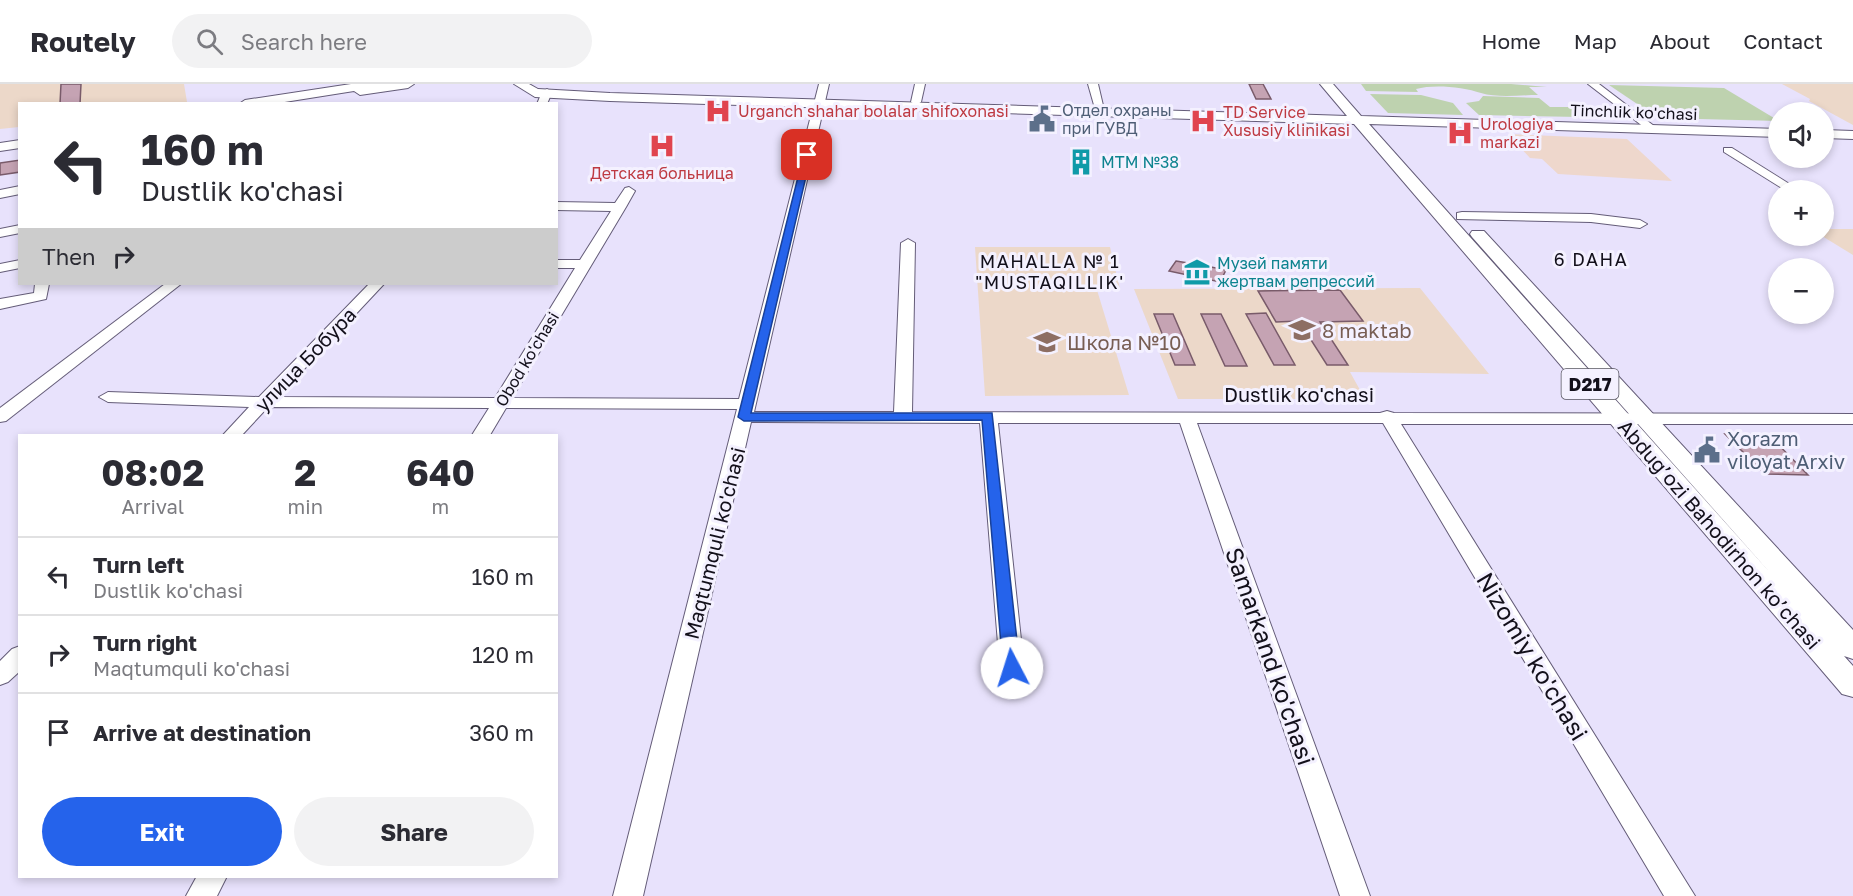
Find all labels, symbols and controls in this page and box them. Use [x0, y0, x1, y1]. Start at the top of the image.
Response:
search box [172, 14, 592, 68]
text: Routely [30, 25, 136, 58]
icon: search [193, 25, 226, 58]
text: Search here [241, 28, 367, 55]
text: Home [1481, 28, 1541, 54]
text: Map [1574, 28, 1617, 54]
text: About [1650, 28, 1710, 54]
text: Contact [1743, 28, 1823, 54]
hospital icon: Urganch shahar bolalar shifoxonasi [703, 96, 733, 126]
place label: Отдел охраны при ГУВД [1062, 100, 1172, 138]
street label: Tinchlik ko'chasi [1570, 100, 1698, 124]
place label: Urganch shahar bolalar shifoxonasi [738, 101, 1009, 121]
place label: TD Service Xususiy klinikasi [1223, 102, 1350, 140]
map controls [1768, 102, 1834, 324]
button: sound [1768, 102, 1834, 168]
public building icon: Отдел охраны при ГУВД [1027, 104, 1057, 134]
hospital icon: TD Service Xususiy klinikasi [1188, 106, 1218, 136]
place label: Urologiya markazi [1480, 114, 1554, 152]
hospital icon: Urologiya markazi [1445, 118, 1475, 148]
text: 160 m [141, 124, 264, 174]
icon: left [42, 126, 120, 204]
pin [781, 129, 832, 180]
hospital icon: Детская больница [647, 131, 677, 161]
icon: arrive [790, 138, 823, 171]
building icon: МТМ №38 [1066, 147, 1096, 177]
place label: МТМ №38 [1101, 152, 1179, 172]
place label: Детская больница [590, 163, 734, 183]
text: Dustlik ko'chasi [141, 175, 344, 207]
button: + [1768, 180, 1834, 246]
icon: right [107, 240, 140, 273]
text: Then [42, 243, 95, 270]
district label: 6 DAHA [1554, 248, 1628, 270]
district label: MAHALLA № 1 "MUSTAQILLIK' [975, 250, 1125, 293]
place label: Музей памяти жертвам репрессий [1217, 253, 1375, 291]
museum icon: Музей памяти жертвам репрессий [1182, 257, 1212, 287]
button: − [1768, 258, 1834, 324]
street label: улица Бобура [249, 302, 361, 416]
street label: Obod ko'chasi [491, 308, 563, 410]
school or university icon: 8 maktab [1287, 315, 1317, 345]
place label: 8 maktab [1322, 318, 1412, 342]
school or university icon: Школа №10 [1032, 327, 1062, 357]
place label: Школа №10 [1067, 330, 1181, 354]
road number: D217 [1562, 369, 1618, 399]
street label: Dustlik ko'chasi [1224, 382, 1374, 406]
street label: Abdug’ozi Bahodirhon ko’chasi [1614, 414, 1826, 654]
place label: Xorazm viloyat Arxiv [1727, 426, 1845, 473]
public building icon: Xorazm viloyat Arxiv [1692, 435, 1722, 465]
street label: Maqtumquli ko'chasi [679, 444, 749, 642]
text: 08:02 [101, 451, 204, 494]
text: 2 [294, 451, 316, 494]
text: 640 [406, 451, 475, 494]
text: Arrival [121, 494, 184, 518]
text: min [288, 494, 323, 518]
text: m [432, 494, 449, 518]
street label: Samarkand ko'chasi [1220, 543, 1322, 769]
text: Turn left [93, 551, 184, 578]
icon: left [42, 560, 75, 593]
text: 160 m [471, 563, 534, 590]
street label: Nizomiy ko'chasi [1471, 567, 1595, 745]
text: Dustlik ko'chasi [93, 578, 243, 602]
text: Turn right [93, 629, 197, 656]
position arrow [980, 636, 1044, 700]
icon: right [42, 638, 75, 671]
text: 120 m [472, 641, 534, 668]
text: Maqtumquli ko'chasi [93, 656, 290, 680]
icon: arrive [42, 716, 75, 749]
text: Arrive at destination [93, 719, 311, 746]
text: 360 m [469, 719, 534, 746]
button: Exit [42, 797, 282, 866]
button: Share [294, 797, 534, 866]

